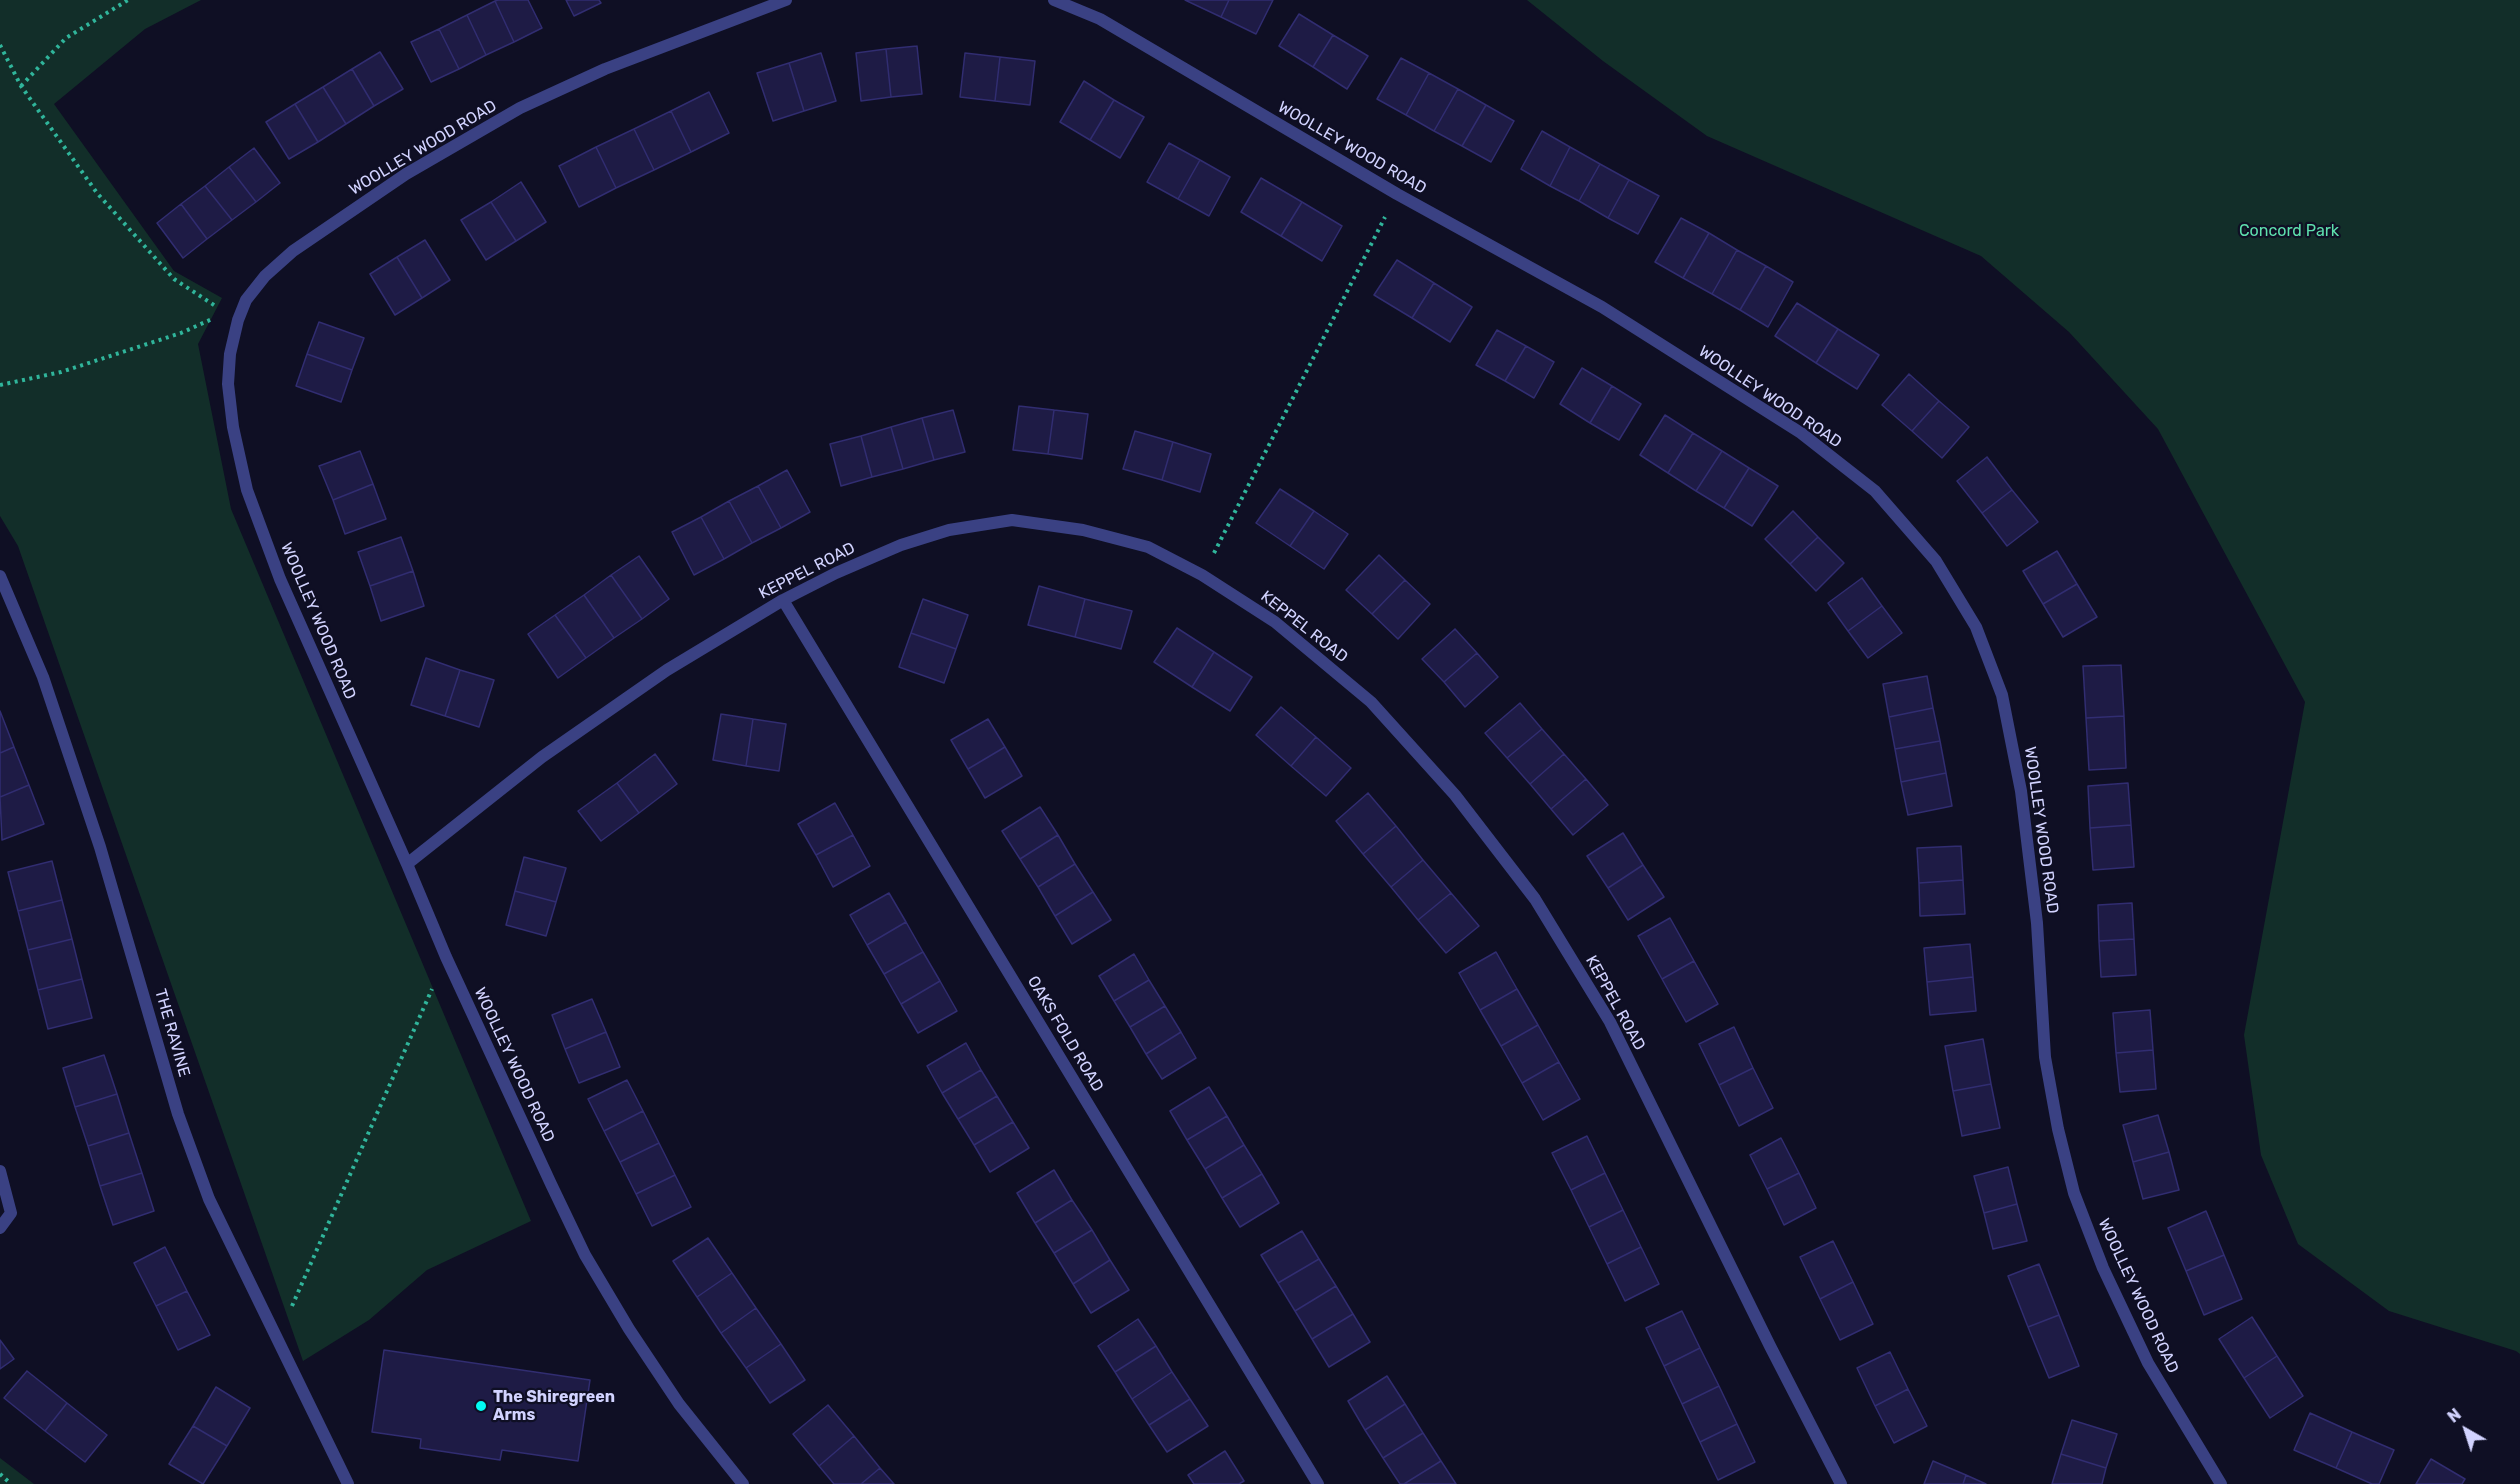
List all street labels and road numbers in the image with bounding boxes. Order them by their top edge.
street label: WOOLLEY WOOD ROAD [346,96,500,200]
street label: WOOLLEY WOOD ROAD [1274,98,1430,198]
street label: WOOLLEY WOOD ROAD [1695,342,1845,452]
street label: KEPPEL ROAD [756,539,858,603]
street label: WOOLLEY WOOD ROAD [276,540,360,702]
street label: KEPPEL ROAD [1257,587,1351,667]
street label: WOOLLEY WOOD ROAD [2020,745,2062,915]
street label: KEPPEL ROAD [1581,952,1649,1054]
street label: OAKS FOLD ROAD [1023,973,1107,1095]
street label: WOOLLEY WOOD ROAD [470,985,558,1145]
street label: THE RAVINE [150,987,194,1079]
street label: WOOLLEY WOOD ROAD [2094,1216,2182,1376]

